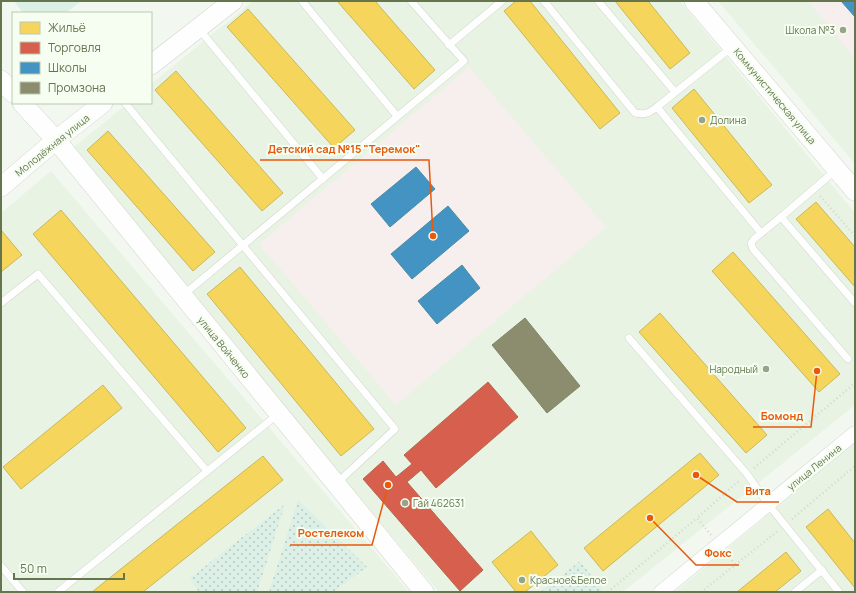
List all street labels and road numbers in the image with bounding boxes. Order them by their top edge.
street label: Коммунистическая улица [731,45,819,147]
street label: Молодёжная улица [12,111,92,179]
street label: улица Войченко [195,313,253,381]
street label: улица Ленина [784,441,844,493]

